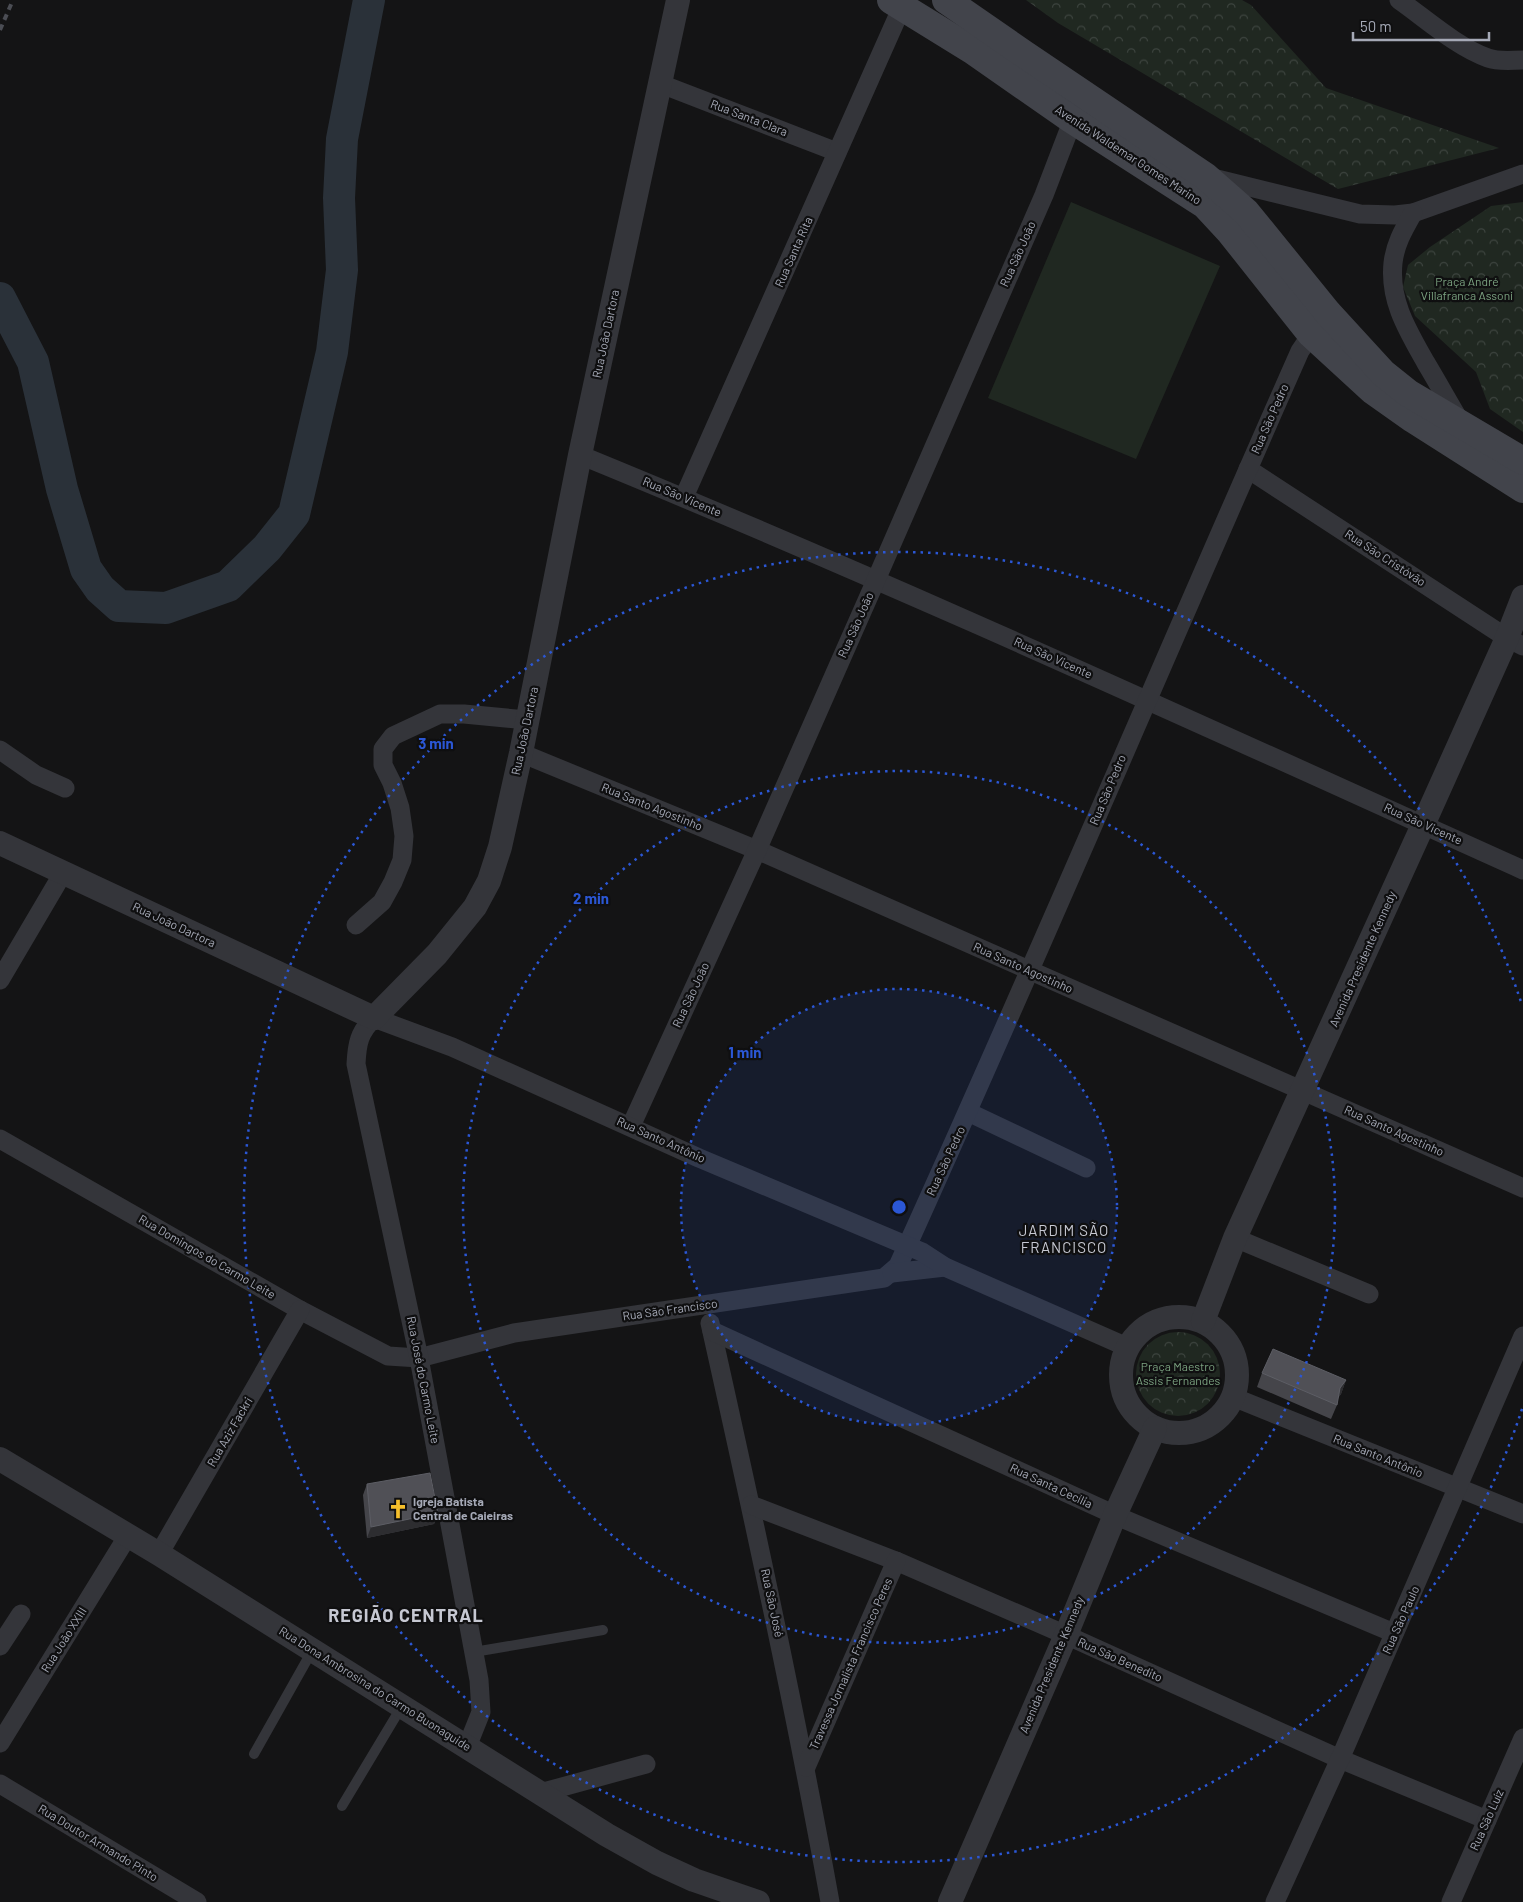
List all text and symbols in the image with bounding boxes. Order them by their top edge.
scale bar [1353,10,1489,42]
text: 50 m [1360,17,1392,35]
street label: Rua Santa Clara [709,96,790,138]
street label: Avenida Waldemar Gomes Marino [1053,102,1204,207]
street label: Rua Santa Rita [771,214,815,289]
street label: Rua São João [996,219,1038,289]
park label: Praça André Villafranca Assoni [1421,274,1513,302]
street label: Rua João Dartora [589,288,621,379]
street label: Rua São Pedro [1247,382,1291,456]
street label: Rua São Vicente [641,473,724,519]
street label: Rua São Cristóvão [1343,526,1428,588]
street label: Rua São João [834,590,876,660]
street label: Rua São Vicente [1012,634,1095,681]
street label: Rua João Dartora [508,685,540,776]
text: 3 min [418,734,454,752]
street label: Rua São Pedro [1086,752,1128,827]
street label: Rua Santo Agostinho [600,779,705,833]
street label: Rua São Vicente [1382,800,1465,847]
street label: Avenida Presidente Kennedy [1326,888,1399,1029]
text: 2 min [573,889,609,907]
street label: Rua João Dartora [131,899,218,949]
street label: Rua Santo Agostinho [971,939,1075,995]
street label: Rua São João [669,960,711,1029]
text: 1 min [729,1043,761,1061]
street label: Rua Santo Agostinho [1342,1102,1446,1158]
street label: Rua Santo Antônio [615,1113,708,1165]
street label: Rua São Pedro [923,1124,967,1198]
centre of rings [890,1198,908,1216]
street label: Rua Domingos do Carmo Leite [137,1211,278,1301]
district label: JARDIM SÃO FRANCISCO [1019,1221,1109,1256]
street label: Rua São Francisco [622,1295,718,1323]
street label: Rua José do Carmo Leite [405,1315,443,1445]
park label: Praça Maestro Assis Fernandes [1136,1359,1221,1387]
street label: Rua Aziz Fackri [204,1394,255,1469]
street label: Rua Santo Antônio [1331,1431,1425,1479]
street label: Rua Santa Cecília [1008,1460,1095,1510]
place label: Igreja Batista Central de Caieiras [413,1494,513,1522]
church icon: Igreja Batista Central de Caieiras [387,1498,409,1520]
street label: Rua São José [759,1567,787,1638]
street label: Travessa Jornalista Francisco Peres [806,1575,895,1752]
street label: Rua São Paulo [1379,1583,1421,1656]
street label: Avenida Presidente Kennedy [1016,1594,1086,1735]
street label: Rua João XXIII [38,1604,89,1675]
district label: REGIÃO CENTRAL [328,1604,484,1626]
street label: Rua Dona Ambrosina do Carmo Buonaguide [277,1623,474,1753]
street label: Rua São Benedito [1076,1634,1165,1684]
street label: Rua São Luíz [1466,1787,1506,1852]
street label: Rua Doutor Armando Pinto [36,1801,161,1883]

